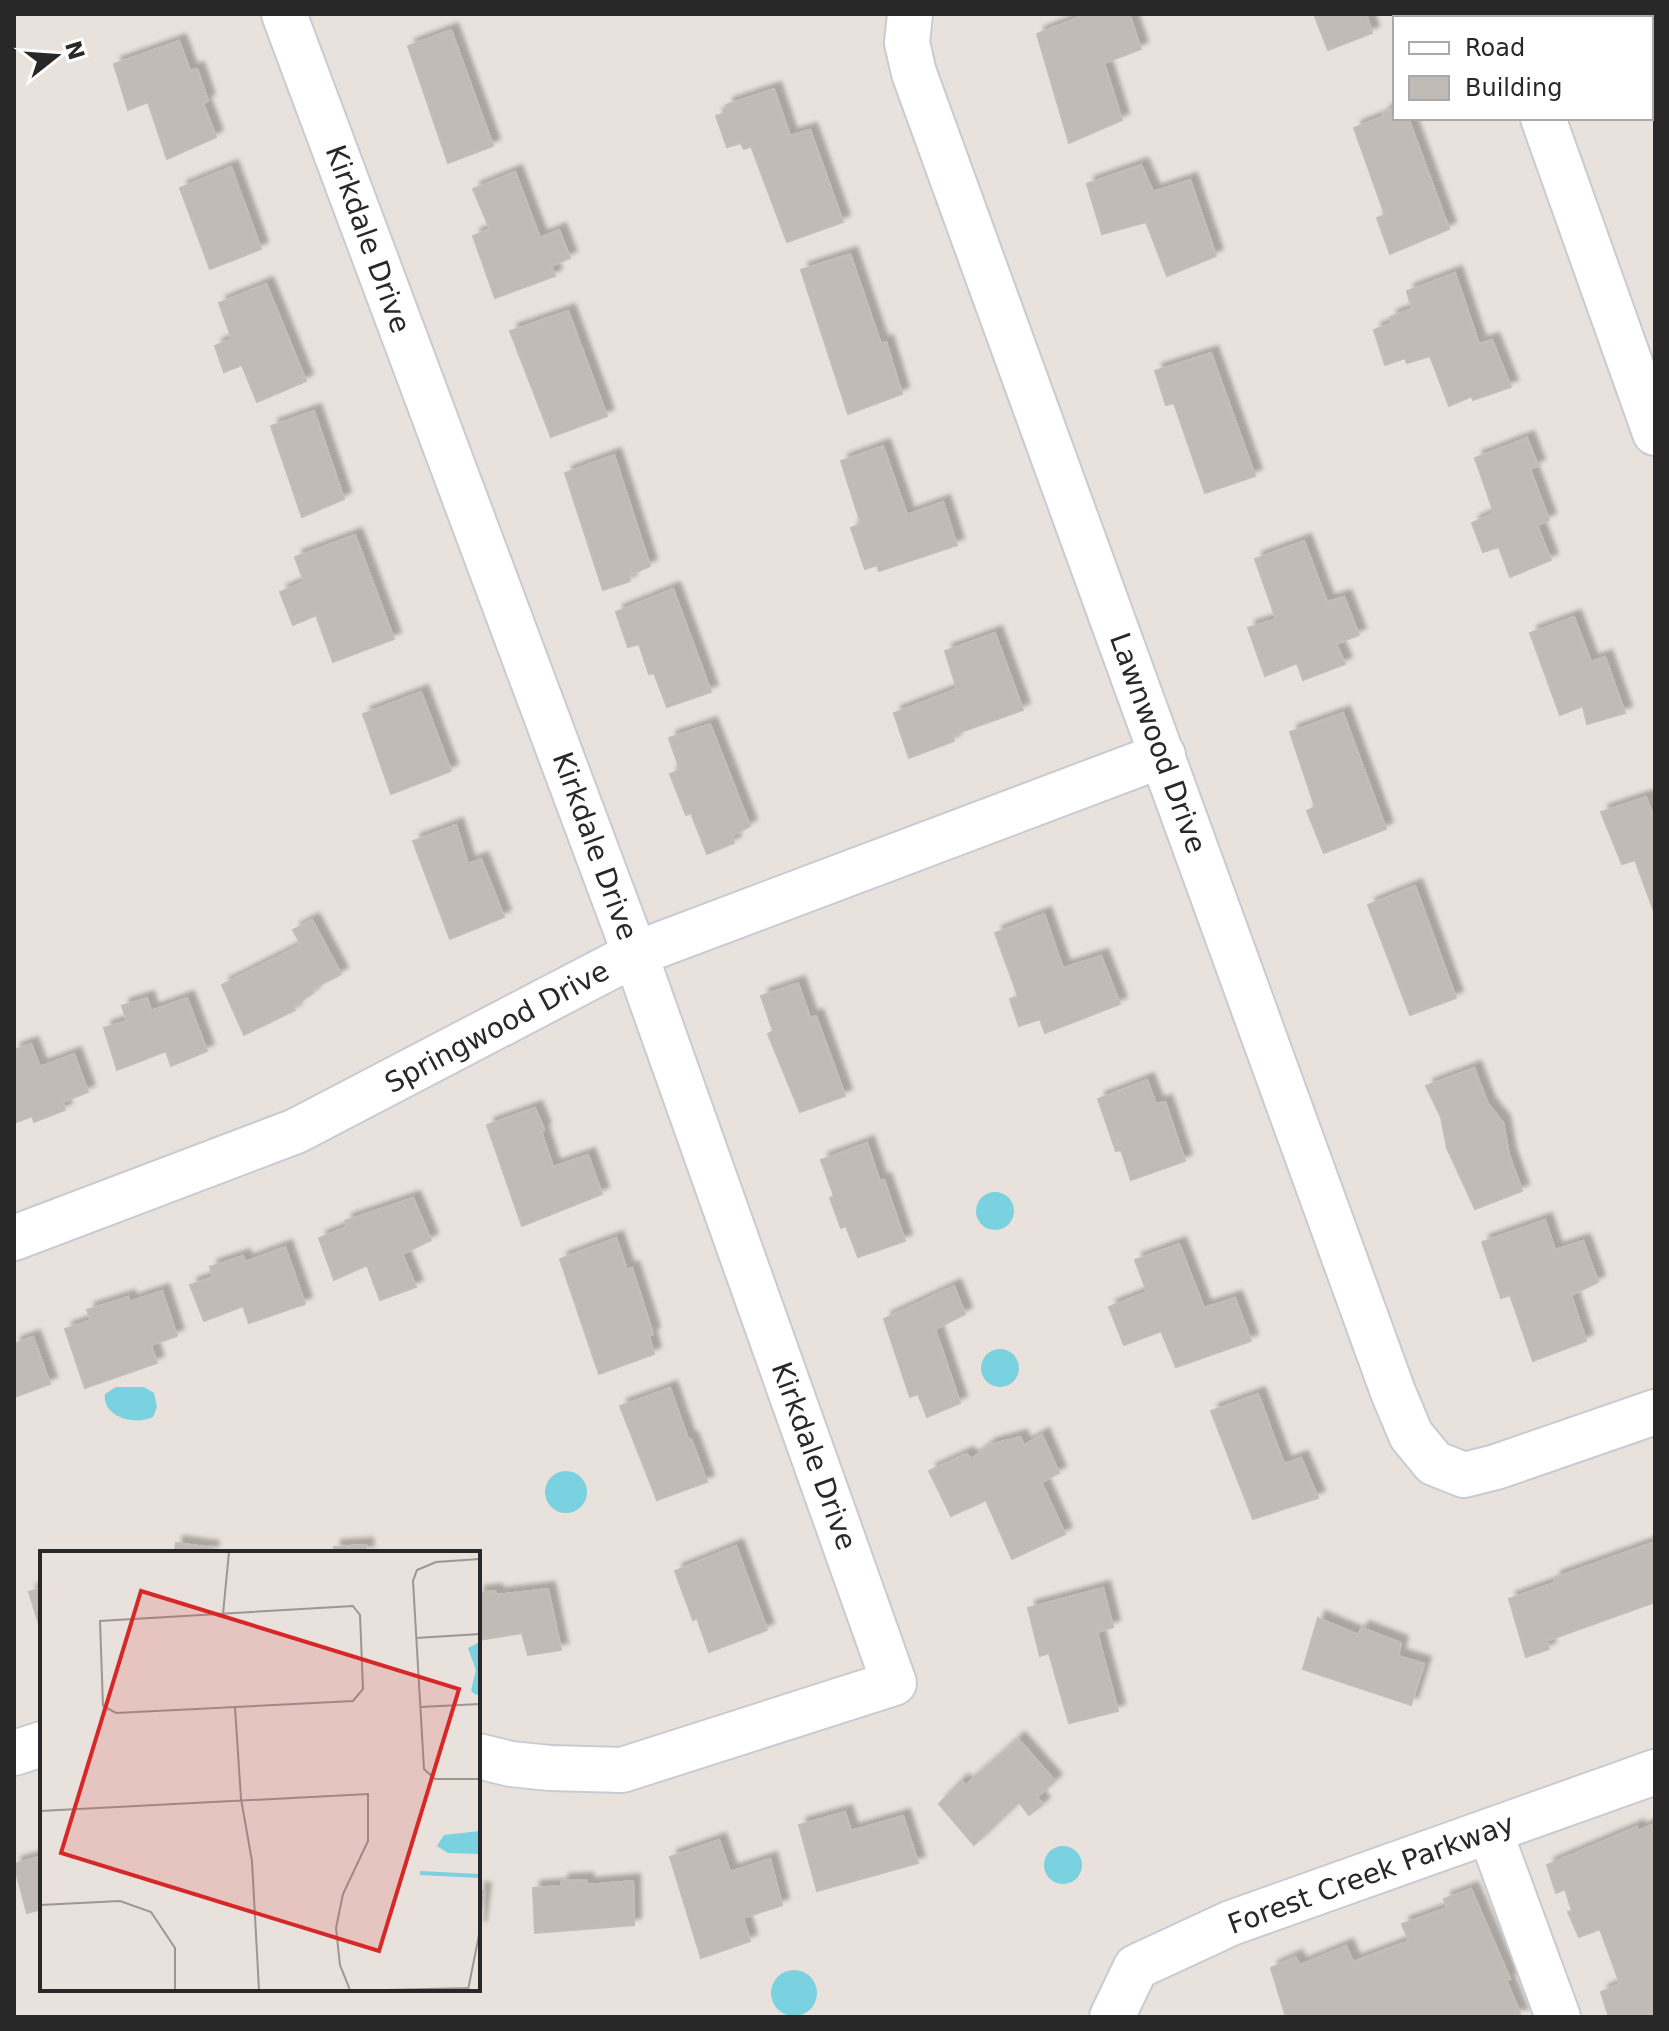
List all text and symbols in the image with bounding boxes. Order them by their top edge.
north arrow [16,16,96,96]
legend [1393,16,1653,120]
text: Road [1465,34,1525,62]
text: N [60,38,89,63]
text: Building [1465,74,1562,102]
street label: Kirkdale Drive [319,141,417,337]
street label: Lawnwood Drive [1103,628,1213,858]
street label: Kirkdale Drive [546,748,644,944]
street label: Springwood Drive [379,954,615,1100]
street label: Kirkdale Drive [765,1358,863,1554]
inset map [40,1551,480,1991]
street label: Forest Creek Parkway [1223,1807,1519,1941]

